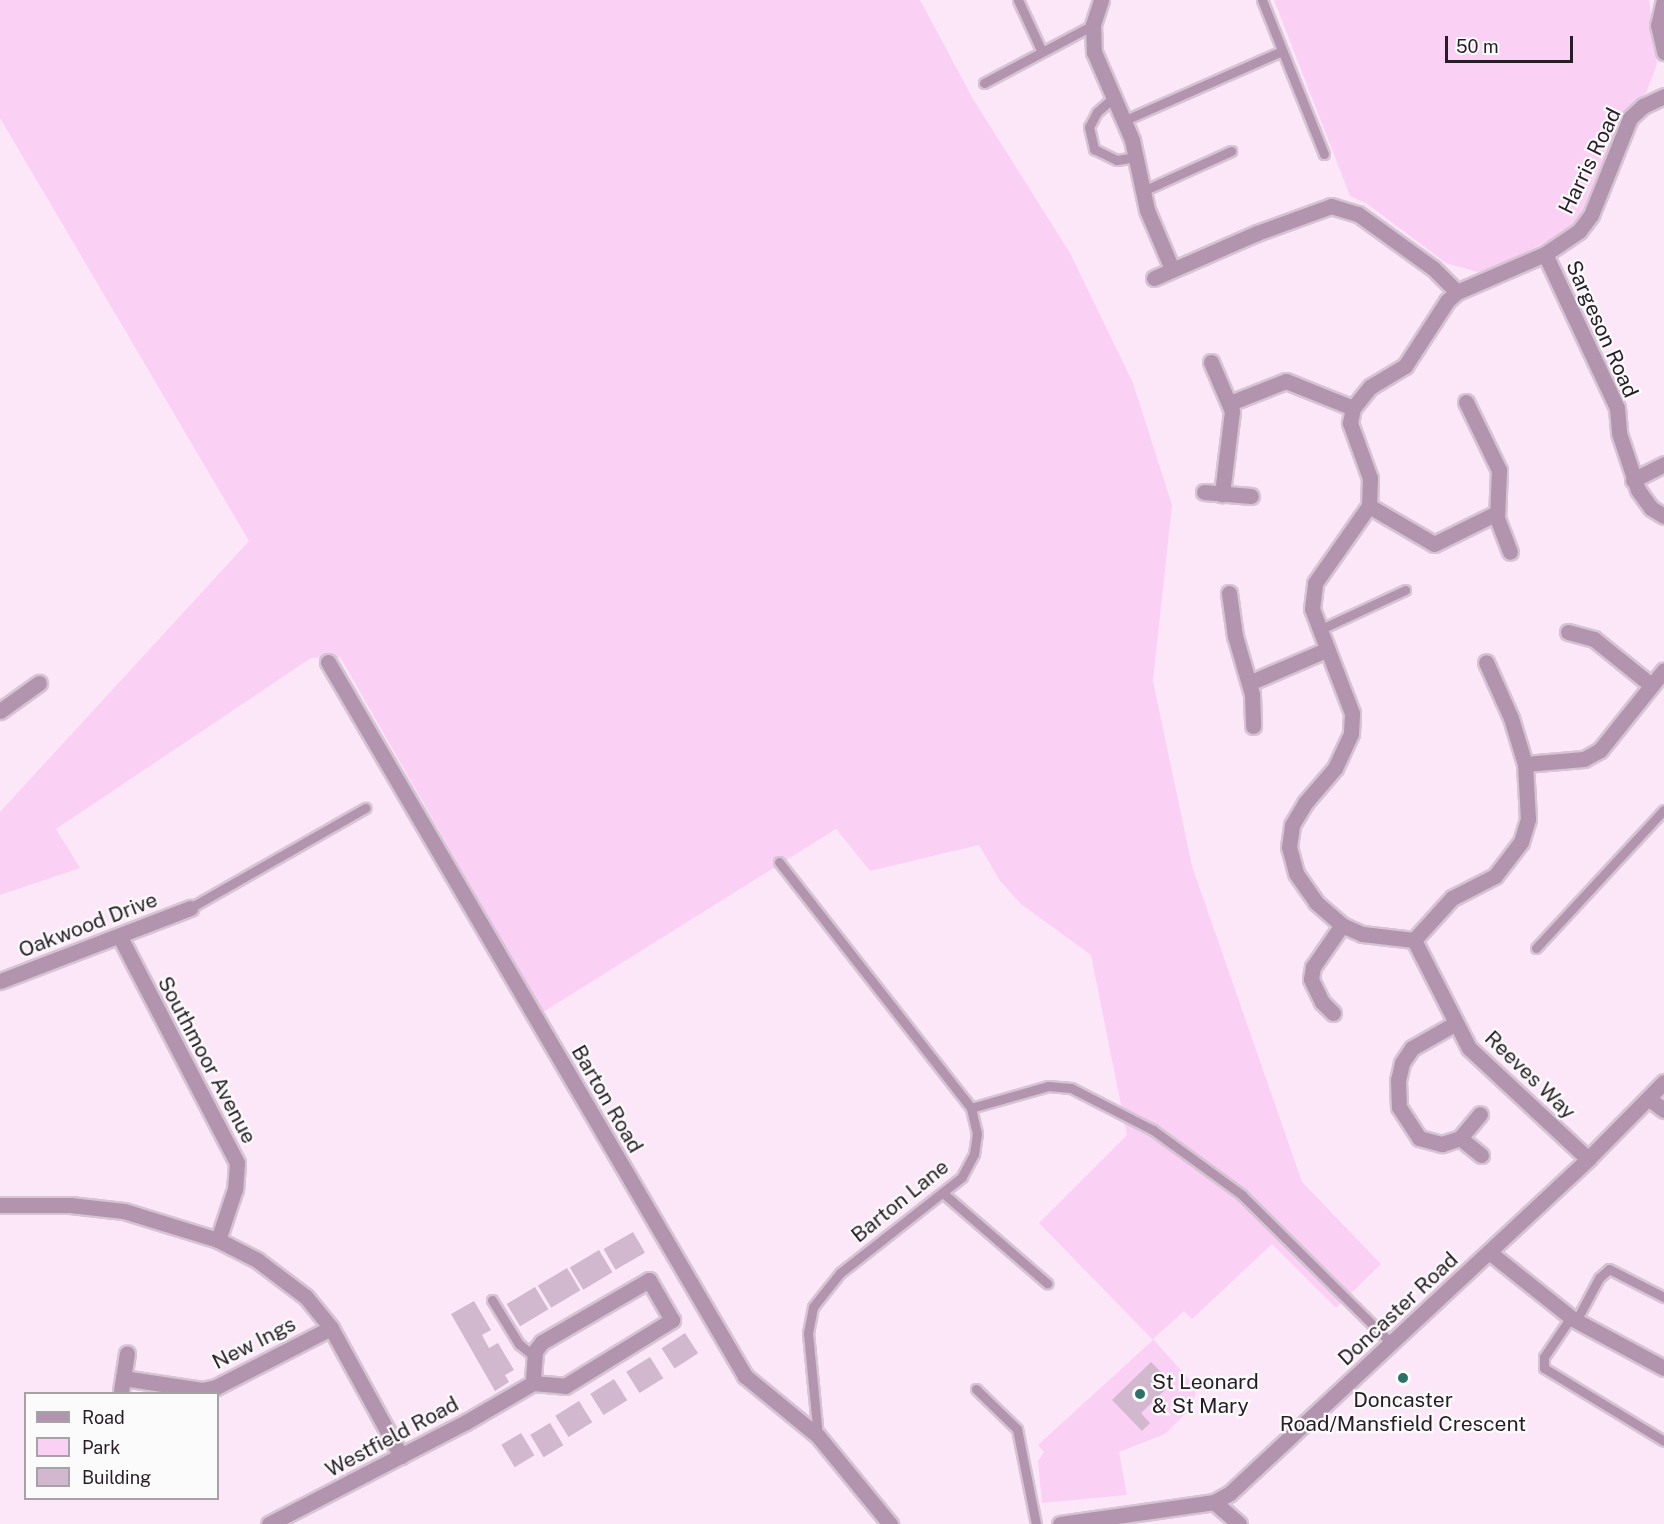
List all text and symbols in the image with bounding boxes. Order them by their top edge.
scale bar [1448,24,1576,62]
text: 50 m [1456,36,1499,57]
street label: Harris Road [1554,104,1626,218]
street label: Sargeson Road [1560,257,1644,401]
street label: Oakwood Drive [15,887,161,963]
street label: Southmoor Avenue [152,972,262,1148]
street label: Reeves Way [1479,1025,1581,1125]
street label: Barton Road [566,1041,648,1157]
street label: Barton Lane [846,1154,954,1248]
street label: Doncaster Road [1333,1247,1463,1371]
street label: New Ings [208,1311,300,1375]
place label: St Leonard & St Mary [1152,1369,1259,1419]
marker: Doncaster Road/Mansfield Crescent [1396,1371,1410,1385]
marker: St Leonard & St Mary [1133,1387,1147,1401]
place label: Doncaster Road/Mansfield Crescent [1280,1387,1526,1437]
street label: Westfield Road [321,1391,463,1483]
legend [24,1392,219,1500]
text: Road [82,1407,125,1428]
text: Park [82,1437,120,1458]
text: Building [82,1467,151,1488]

